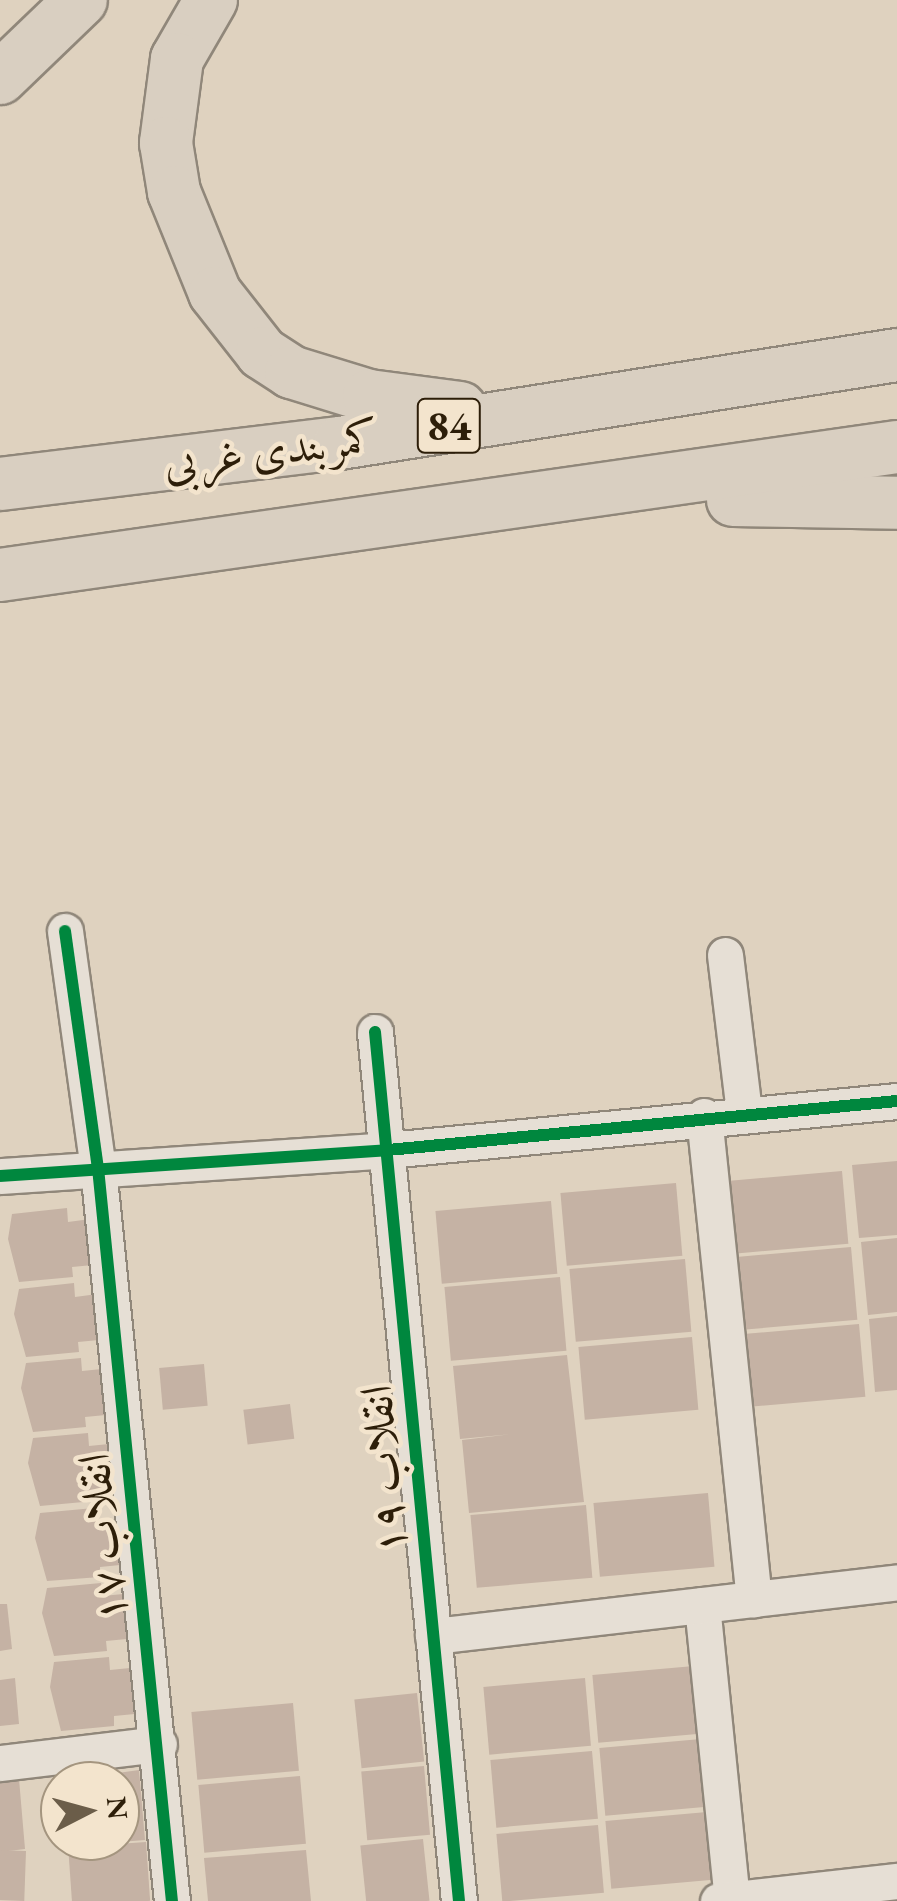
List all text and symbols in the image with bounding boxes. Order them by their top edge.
road number: 84 [416,389,482,463]
street label: کمربندی غربی [160,410,382,490]
street label: انقلاب ۱۹ [349,1383,417,1557]
street label: انقلاب ۱۷ [66,1451,138,1625]
north arrow [40,1761,140,1861]
text: N [99,1795,137,1821]

